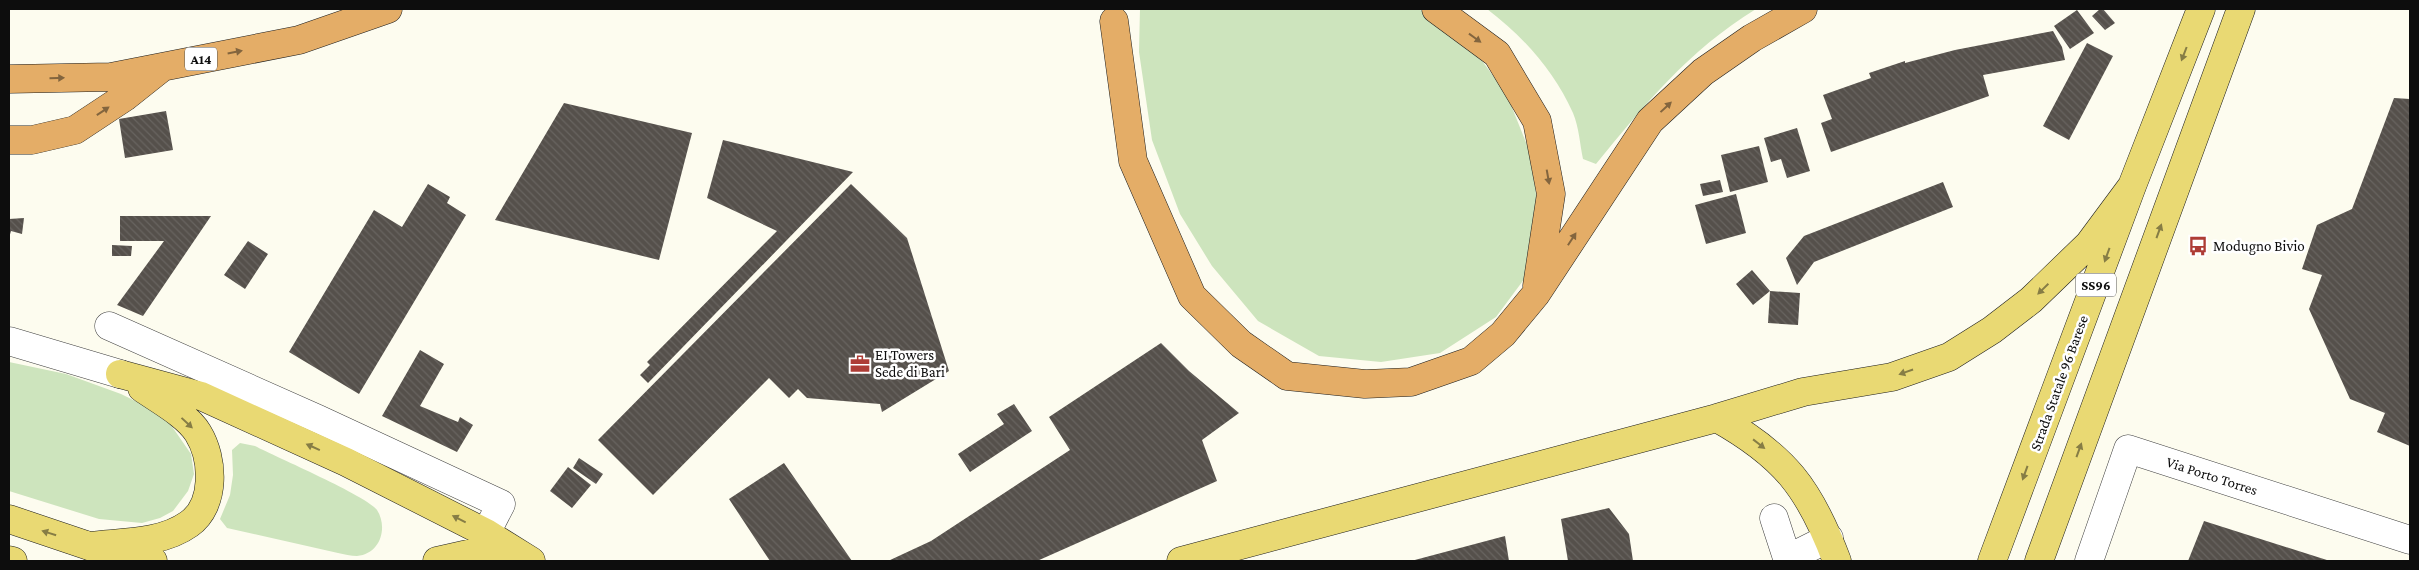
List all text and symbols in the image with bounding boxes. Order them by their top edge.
one-way arrow [1468,32,1481,43]
one-way arrow [2179,47,2187,61]
road number: A14 [185,48,217,70]
one-way arrow [227,48,243,56]
one-way arrow [50,74,66,82]
one-way arrow [1659,101,1671,113]
one-way arrow [97,106,110,116]
one-way arrow [1544,170,1552,186]
one-way arrow [2156,224,2163,239]
one-way arrow [1568,232,1577,246]
bus stop icon: Modugno Bivio [2187,235,2209,257]
place label: Modugno Bivio [2213,238,2305,255]
one-way arrow [2103,248,2111,263]
road number: SS96 [2076,274,2116,296]
one-way arrow [2037,282,2049,294]
street label: Strada Statale 96 Barese [2027,313,2091,453]
place label: EI Towers Sede di Bari [875,347,945,380]
office icon: EI Towers Sede di Bari [849,353,871,375]
one-way arrow [1898,369,1913,376]
one-way arrow [181,417,193,429]
one-way arrow [1752,438,1765,449]
one-way arrow [2075,442,2083,457]
one-way arrow [306,443,320,451]
street label: Via Porto Torres [2164,454,2260,498]
one-way arrow [2021,466,2029,481]
one-way arrow [452,515,466,523]
one-way arrow [41,528,56,536]

